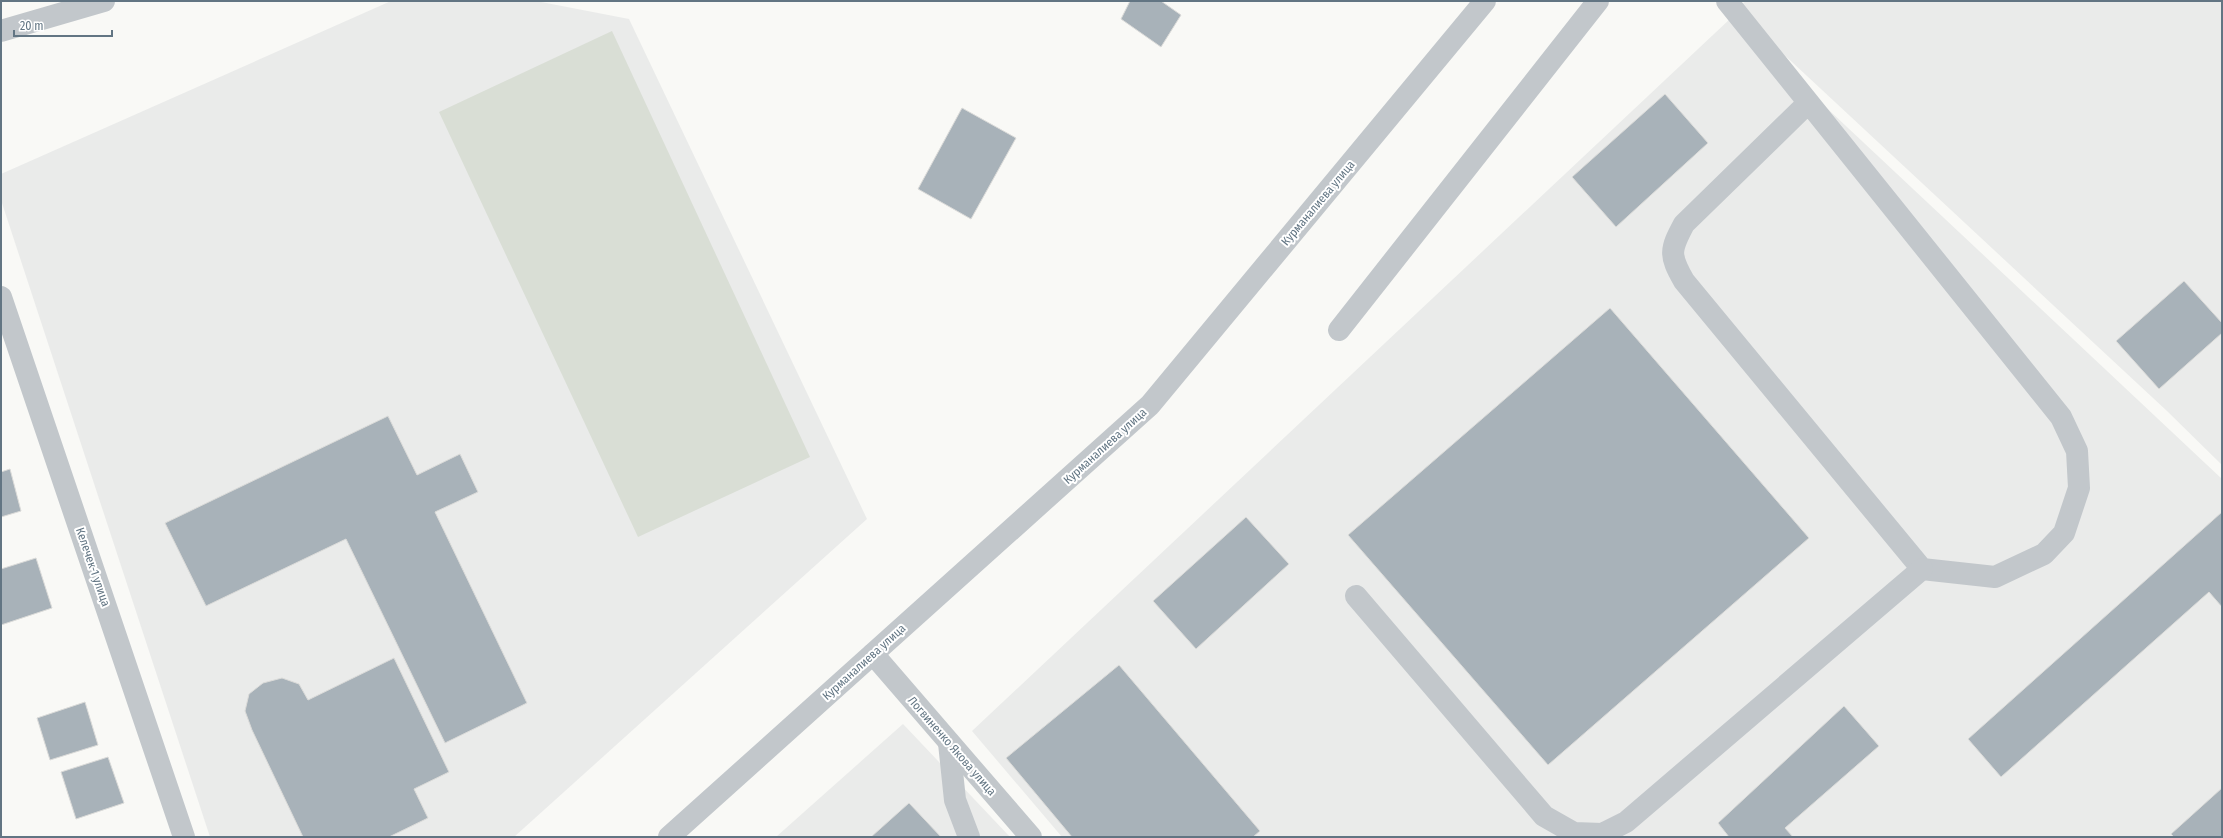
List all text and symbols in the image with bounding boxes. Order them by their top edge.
scale bar [14,12,112,38]
text: 20 m [20,19,44,33]
street label: Курманалиева улица [1278,158,1358,248]
street label: Курманалиева улица [1061,405,1149,487]
street label: Келечек-1 улица [73,526,113,608]
street label: Курманалиева улица [820,621,908,703]
street label: Логвиненко Якова улица [905,694,999,799]

